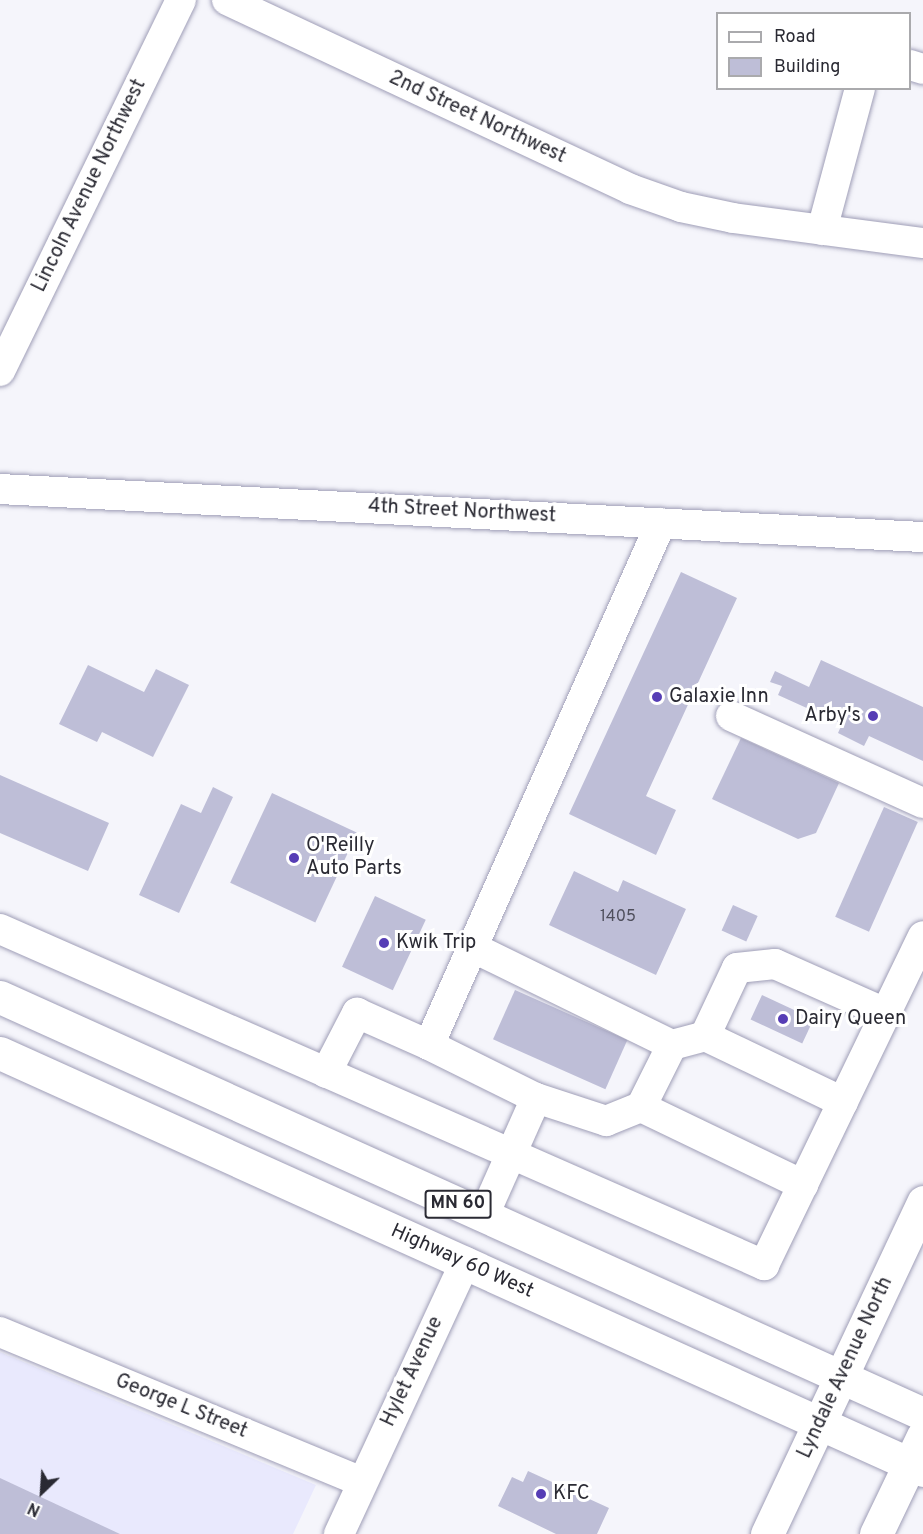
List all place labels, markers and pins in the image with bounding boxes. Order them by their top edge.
place label: Galaxie Inn [669,685,769,709]
marker: Galaxie Inn [650,690,664,704]
place label: Arby's [804,704,861,728]
marker: Arby's [866,709,880,723]
place label: O'Reilly Auto Parts [306,834,402,881]
marker: O'Reilly Auto Parts [287,851,301,865]
place label: Kwik Trip [396,931,477,955]
marker: Kwik Trip [377,936,391,950]
place label: Dairy Queen [795,1007,906,1031]
marker: Dairy Queen [776,1012,790,1026]
place label: KFC [553,1482,590,1506]
marker: KFC [534,1487,548,1501]

